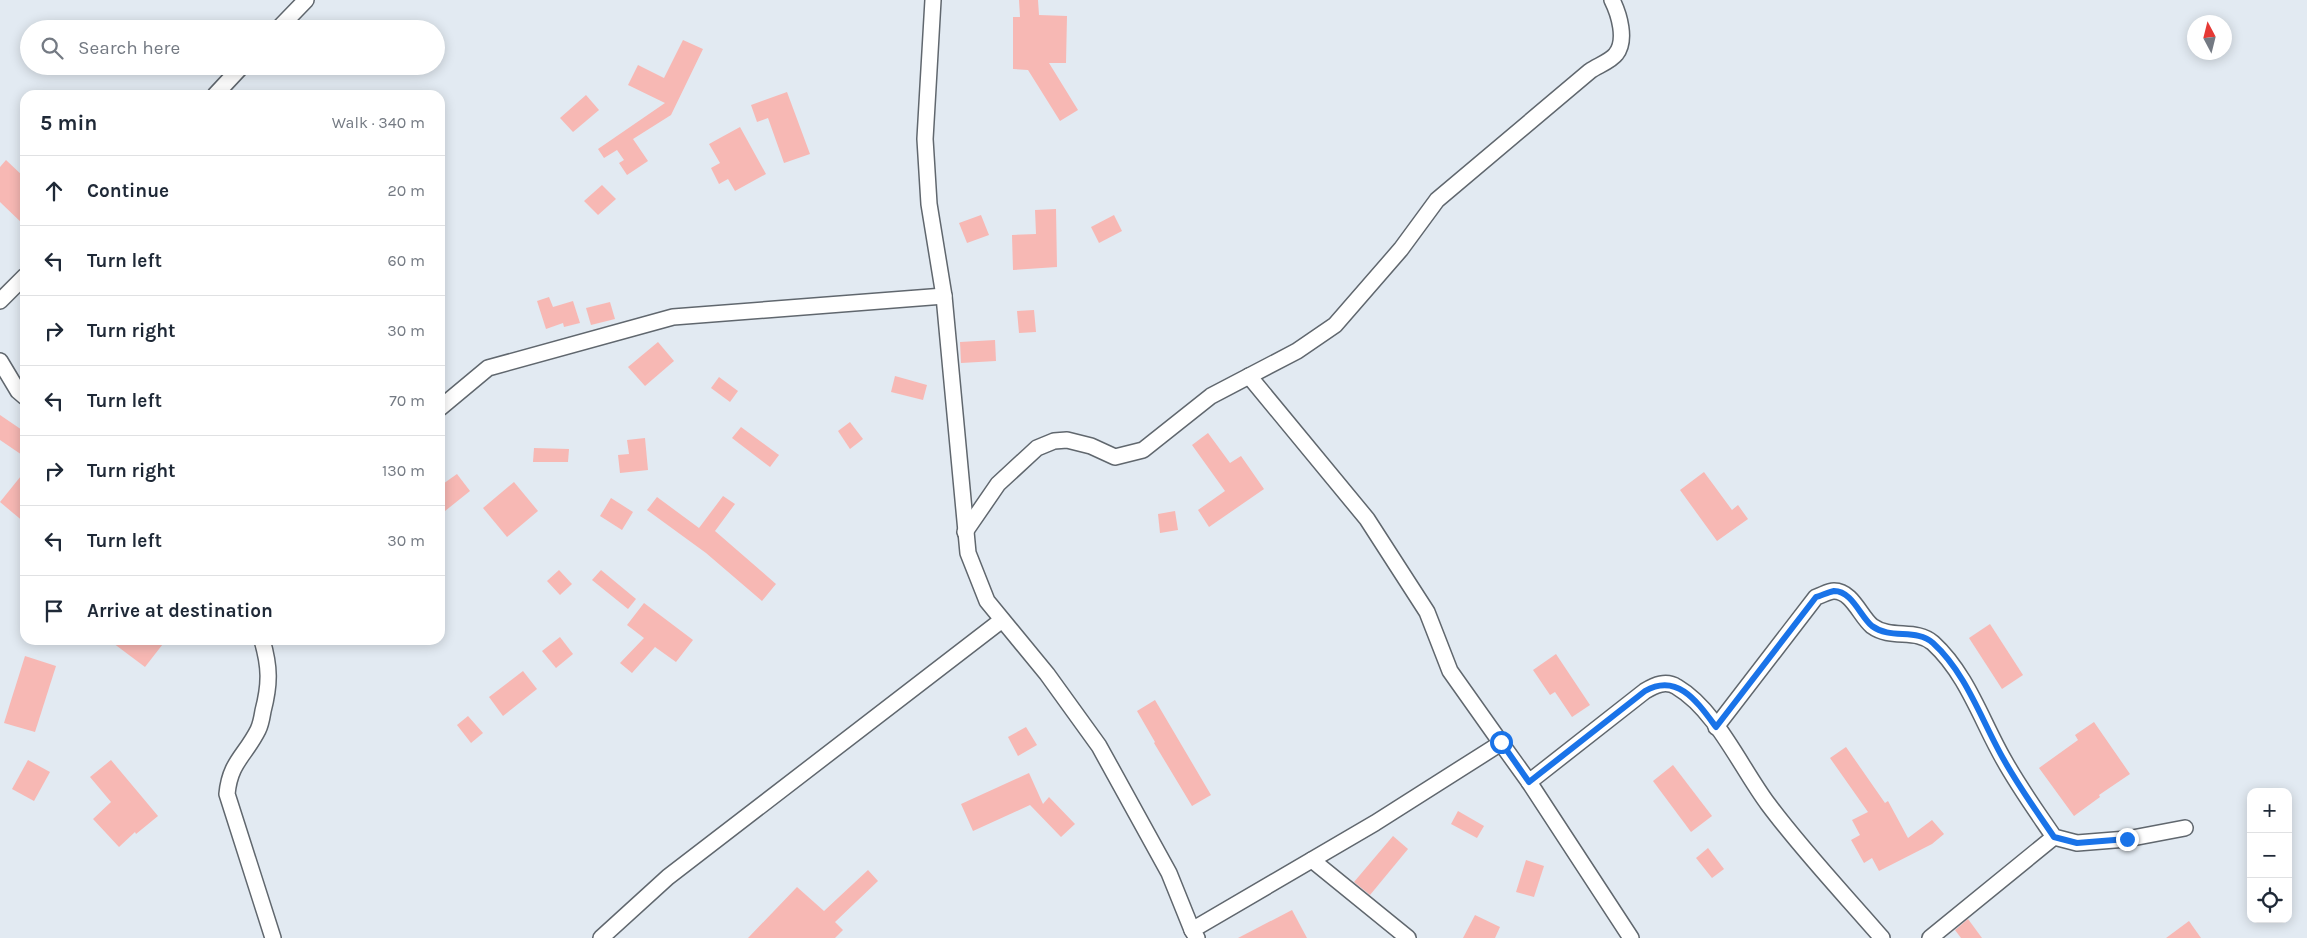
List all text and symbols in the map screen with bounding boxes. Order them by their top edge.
north arrow [2187,15,2232,60]
search box [20,20,445,75]
icon: search [38,34,66,62]
text: Search here [78,37,180,59]
text: 5 min [40,111,97,135]
text: Walk · 340 m [332,113,425,132]
icon: ahead [40,177,68,205]
text: Continue [87,180,169,202]
text: 20 m [387,181,425,200]
icon: left [40,247,68,275]
text: Turn left [87,250,162,272]
text: 60 m [388,251,425,270]
icon: right [40,317,68,345]
text: Turn right [87,320,176,342]
text: 30 m [387,321,425,340]
icon: left [40,387,68,415]
text: Turn left [87,390,162,412]
text: 70 m [389,391,425,410]
icon: right [40,457,68,485]
text: Turn right [87,460,176,482]
text: 130 m [382,461,425,480]
icon: left [40,527,68,555]
text: Turn left [87,530,162,552]
text: 30 m [387,531,425,550]
icon: arrive [40,597,68,625]
text: Arrive at destination [87,600,273,622]
route start [1490,731,1513,754]
map controls [2247,788,2292,923]
button: + [2247,788,2292,833]
route end [2116,828,2139,851]
button: − [2247,833,2292,878]
button: locate [2247,878,2292,923]

